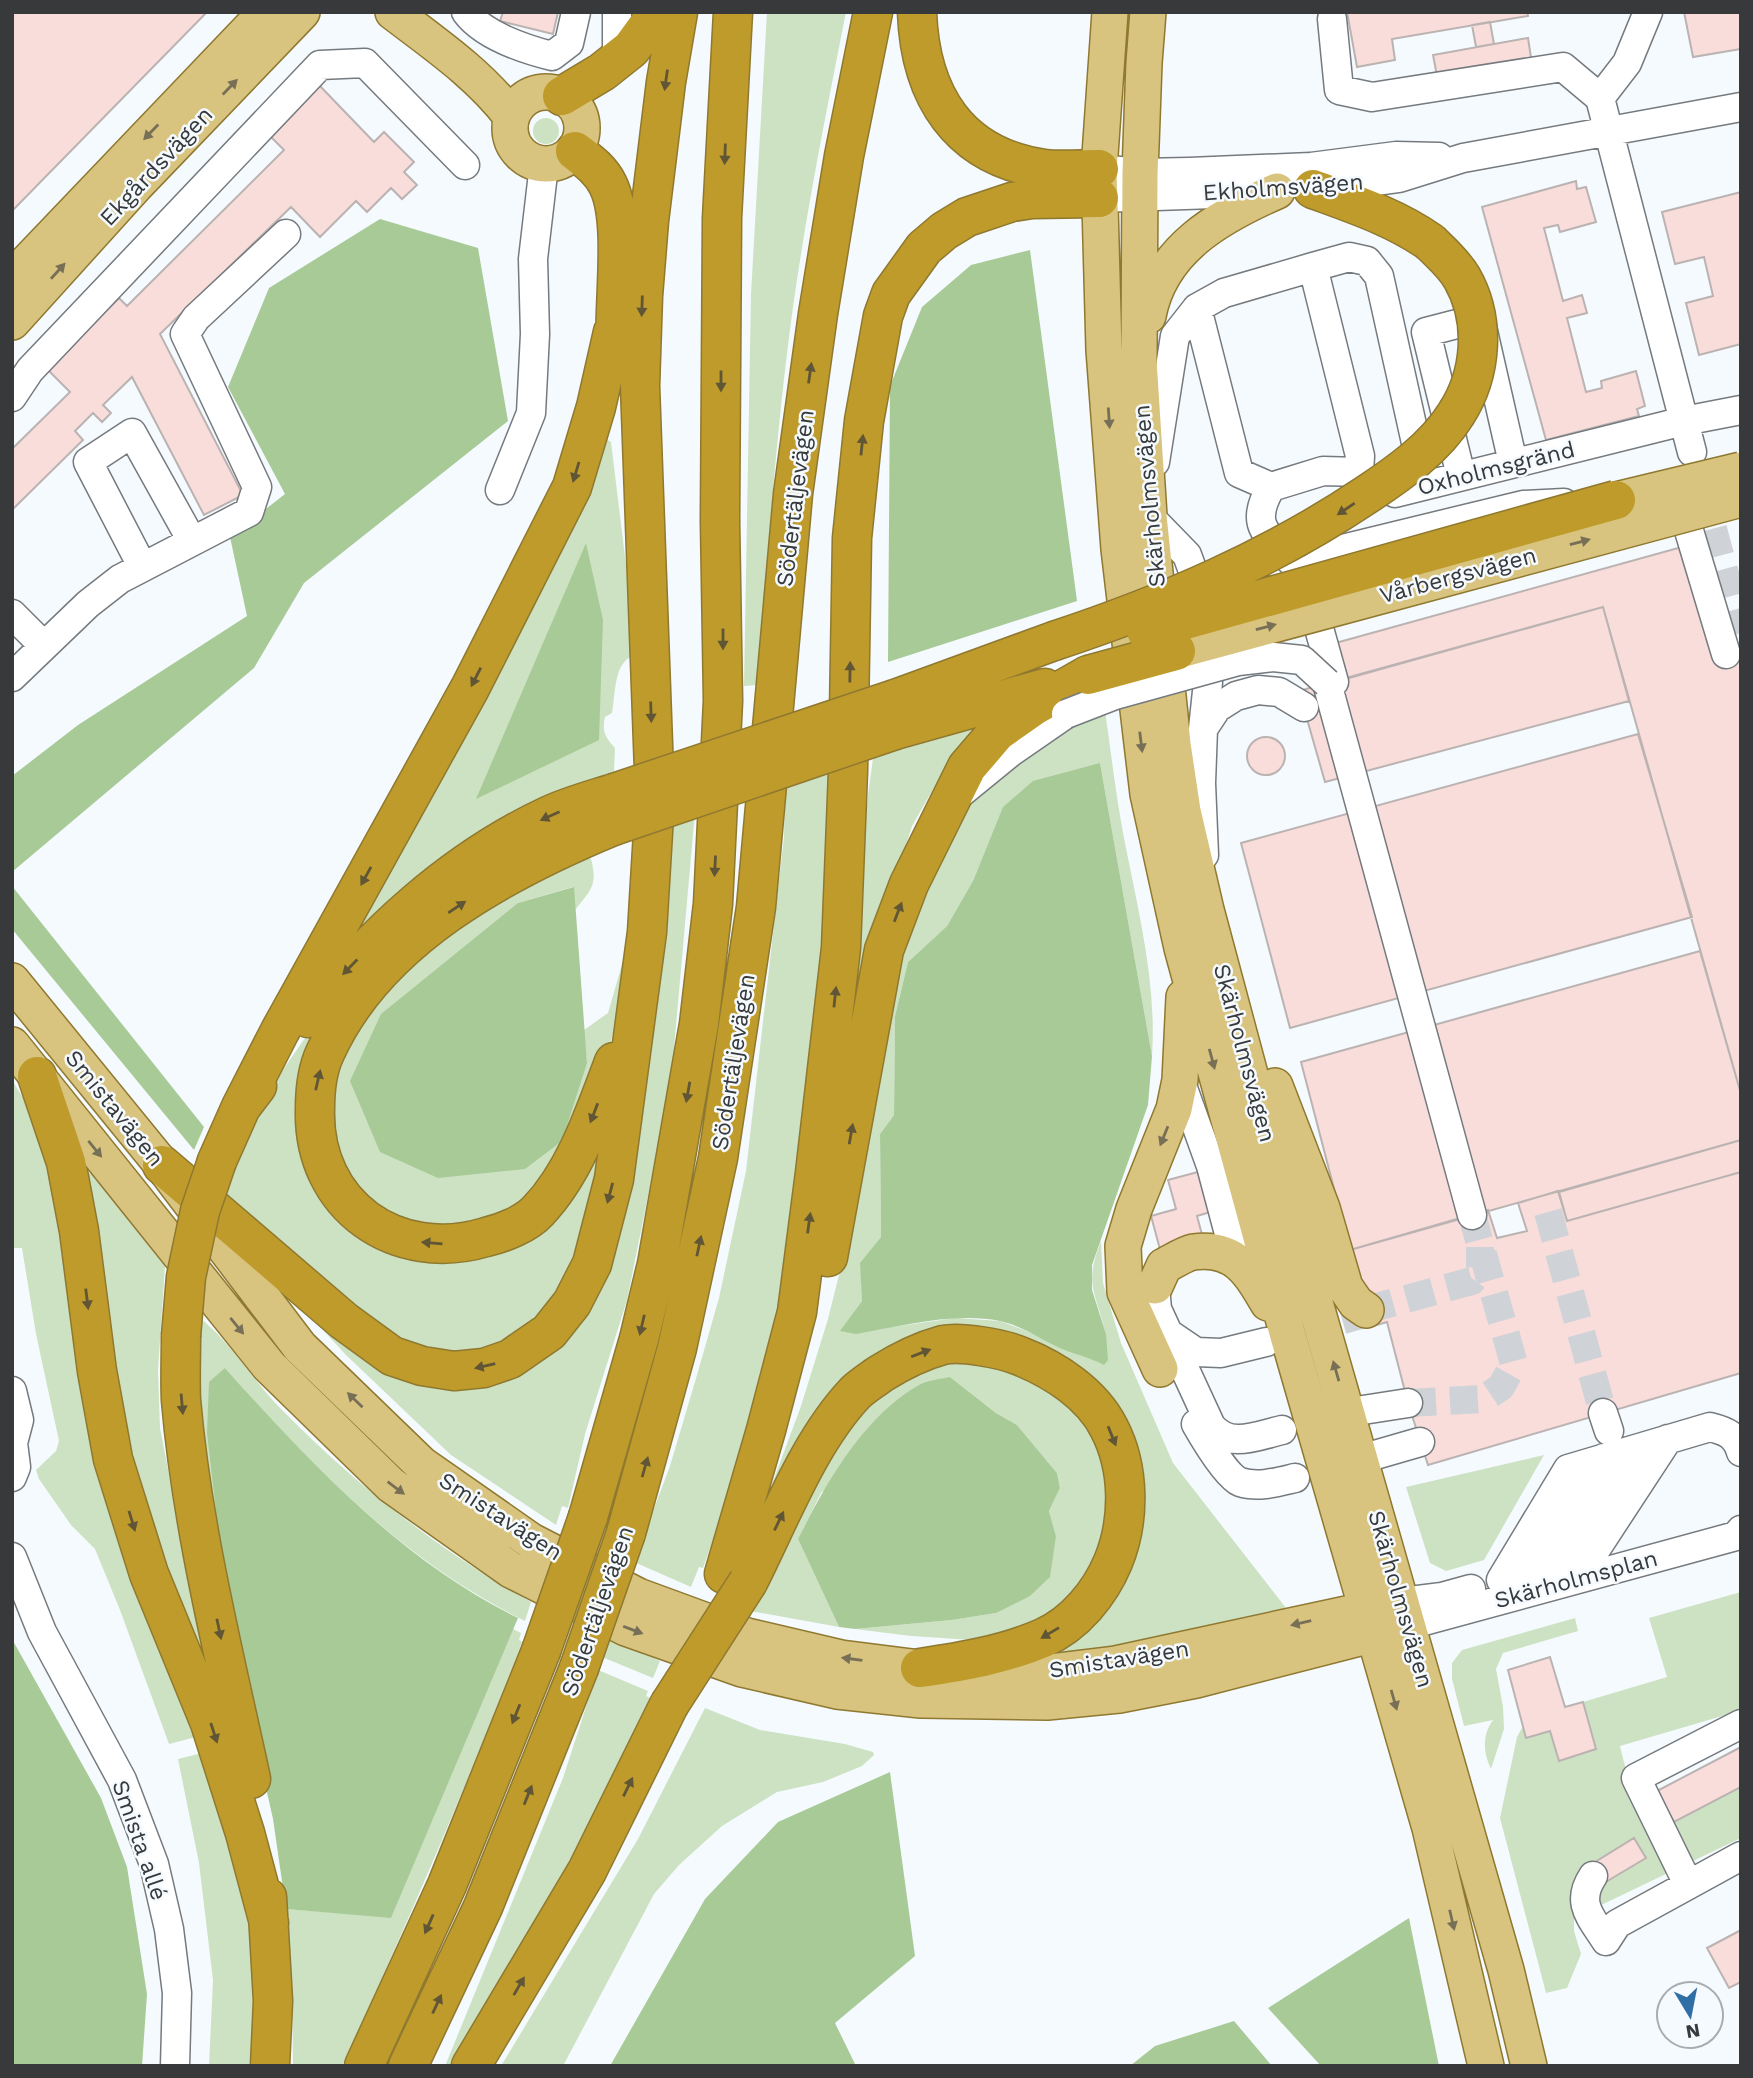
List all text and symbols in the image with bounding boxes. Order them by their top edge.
one-way arrow [661,69,672,91]
one-way arrow [222,78,238,96]
street label: Ekgårdsvägen [94,101,218,231]
one-way arrow [143,124,160,141]
one-way arrow [719,143,730,165]
street label: Ekholmsvägen [1202,168,1364,207]
one-way arrow [50,262,66,280]
one-way arrow [637,295,648,317]
one-way arrow [804,362,815,384]
one-way arrow [715,370,727,392]
street label: Skärholmsvägen [1128,404,1171,588]
one-way arrow [1104,407,1115,429]
street label: Södertäljevägen [771,408,820,588]
one-way arrow [857,434,868,456]
street label: Oxholmsgränd [1415,436,1578,501]
one-way arrow [571,462,581,483]
one-way arrow [1336,502,1356,515]
one-way arrow [1569,536,1591,547]
street label: Vårbergsvägen [1377,542,1539,609]
one-way arrow [1255,621,1277,632]
one-way arrow [717,628,729,650]
one-way arrow [844,661,855,683]
one-way arrow [471,667,482,687]
one-way arrow [646,701,657,723]
one-way arrow [1136,731,1147,753]
one-way arrow [539,811,560,822]
one-way arrow [709,855,720,877]
one-way arrow [360,866,372,885]
one-way arrow [447,900,467,913]
one-way arrow [893,901,904,922]
one-way arrow [342,958,358,975]
street label: Skärholmsvägen [1208,961,1281,1145]
street label: Södertäljevägen [706,972,761,1152]
one-way arrow [830,986,841,1008]
street label: Smistavägen [60,1045,170,1172]
one-way arrow [1207,1048,1218,1070]
one-way arrow [313,1069,324,1091]
one-way arrow [682,1081,693,1103]
one-way arrow [589,1103,600,1124]
one-way arrow [846,1123,857,1145]
one-way arrow [1158,1126,1169,1147]
one-way arrow [88,1139,103,1157]
one-way arrow [604,1182,615,1204]
one-way arrow [803,1212,814,1234]
one-way arrow [694,1235,705,1257]
one-way arrow [421,1237,443,1248]
one-way arrow [82,1288,93,1310]
one-way arrow [637,1314,648,1336]
one-way arrow [230,1317,245,1335]
one-way arrow [911,1348,932,1359]
one-way arrow [474,1361,496,1372]
one-way arrow [1330,1361,1340,1382]
one-way arrow [346,1392,363,1409]
one-way arrow [177,1394,188,1416]
one-way arrow [1106,1426,1117,1447]
one-way arrow [640,1456,650,1477]
street label: Smistavägen [434,1467,567,1566]
one-way arrow [387,1481,405,1496]
street label: Skärholmsvägen [1362,1507,1439,1691]
one-way arrow [128,1511,138,1532]
one-way arrow [773,1511,784,1531]
street label: Södertäljevägen [556,1523,639,1700]
street label: Skärholmsplan [1492,1545,1661,1614]
one-way arrow [213,1618,224,1640]
one-way arrow [1290,1618,1312,1629]
one-way arrow [622,1625,643,1636]
one-way arrow [1040,1627,1059,1640]
street label: Smistavägen [1047,1635,1191,1684]
one-way arrow [841,1653,863,1664]
one-way arrow [1389,1689,1400,1711]
one-way arrow [510,1704,521,1725]
one-way arrow [209,1723,219,1744]
street label: Smista allé [106,1777,173,1904]
one-way arrow [623,1777,634,1797]
one-way arrow [522,1785,533,1806]
one-way arrow [1446,1909,1457,1931]
one-way arrow [423,1914,434,1935]
one-way arrow [513,1977,526,1996]
north arrow [1655,1980,1725,2050]
one-way arrow [432,1994,443,2014]
text: N [1684,2019,1702,2044]

